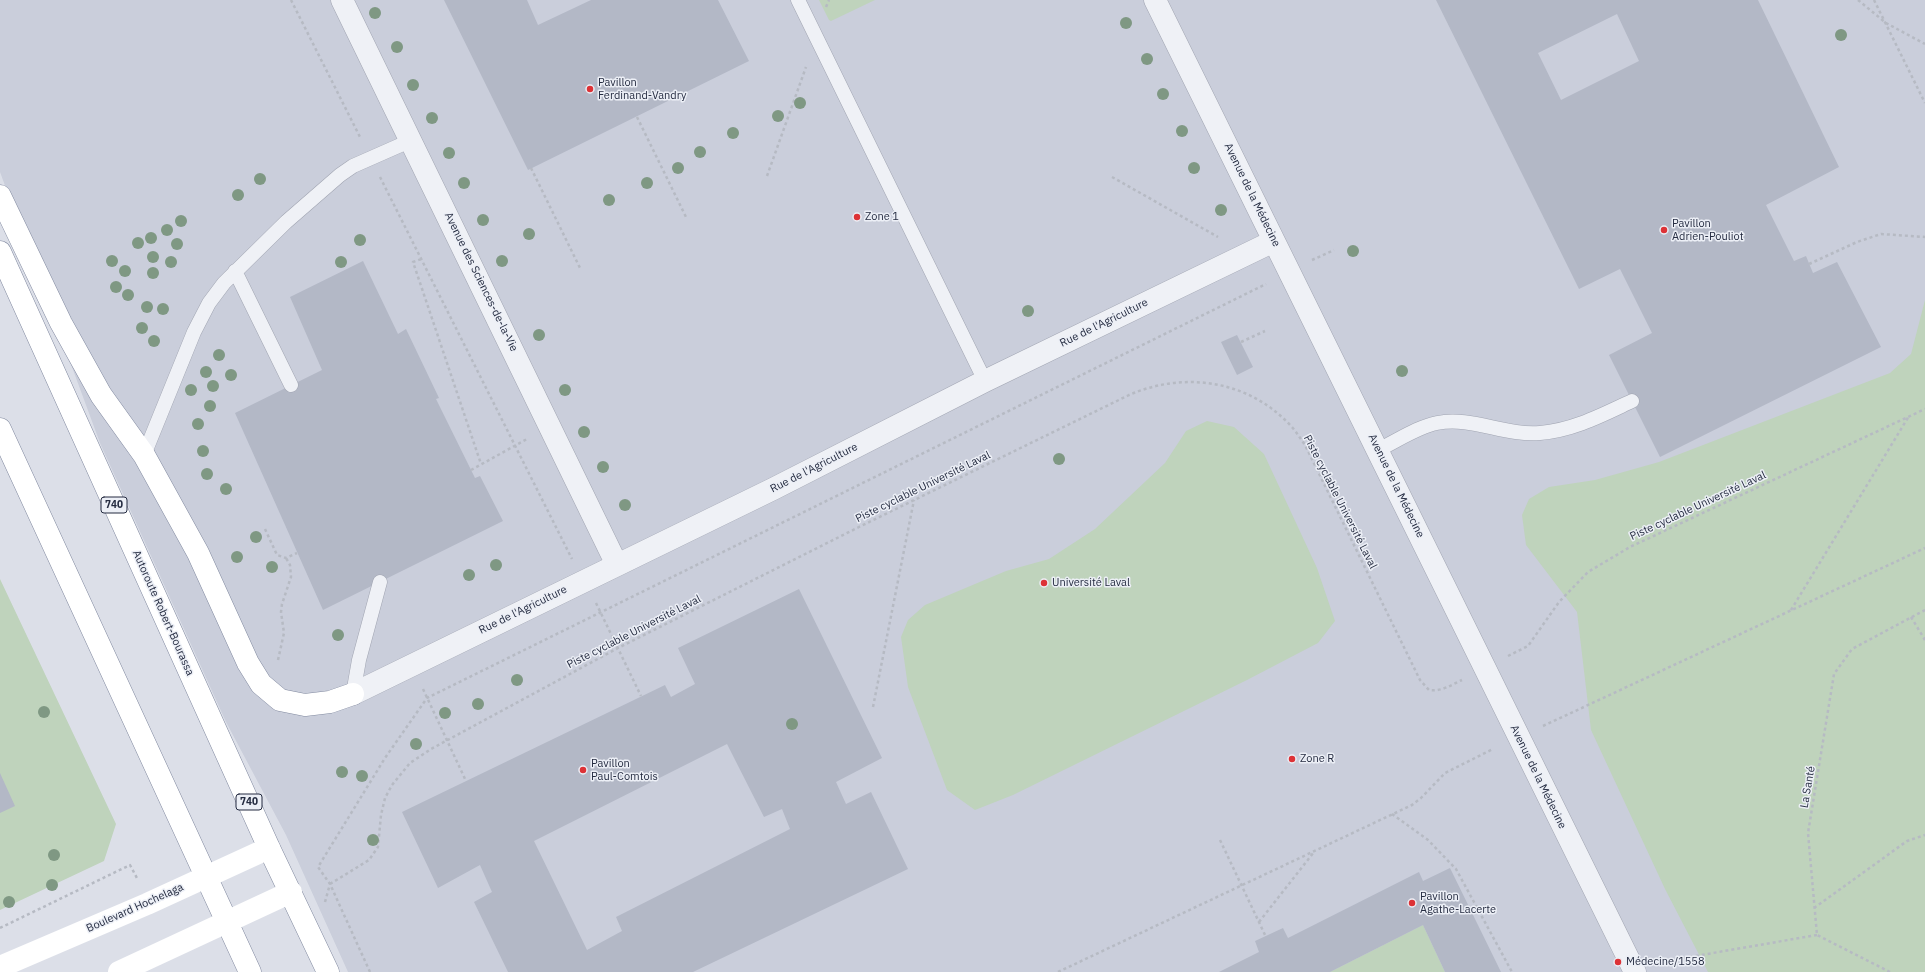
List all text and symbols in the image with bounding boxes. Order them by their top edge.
place label: Pavillon Ferdinand-Vandry [598,76,686,102]
marker: Pavillon Ferdinand-Vandry [585,84,595,94]
street label: Avenue de la Médecine [1221,141,1283,249]
street label: Avenue des Sciences-de-la-Vie [441,210,521,354]
place label: Zone 1 [865,210,899,224]
marker: Zone 1 [852,212,862,222]
place label: Pavillon Adrien-Pouliot [1672,217,1744,243]
marker: Pavillon Adrien-Pouliot [1659,225,1669,235]
street label: Rue de l'Agriculture [1058,296,1150,350]
street label: Avenue de la Médecine [1365,432,1427,540]
street label: Piste cyclable Université Laval [1300,433,1380,571]
street label: Rue de l'Agriculture [768,440,860,496]
street label: Piste cyclable Université Laval [853,449,993,525]
street label: Piste cyclable Université Laval [1628,469,1768,543]
road number: 740 [101,497,127,513]
street label: Autoroute Robert-Bourassa [129,548,197,678]
place label: Université Laval [1052,576,1130,590]
marker: Université Laval [1039,578,1049,588]
street label: Rue de l'Agriculture [477,583,569,637]
street label: Piste cyclable Université Laval [565,592,703,672]
street label: Avenue de la Médecine [1507,723,1569,831]
place label: Zone R [1300,752,1334,766]
marker: Zone R [1287,754,1297,764]
place label: Pavillon Paul-Comtois [591,757,658,783]
marker: Pavillon Paul-Comtois [578,765,588,775]
street label: La Santé [1798,765,1818,809]
road number: 740 [236,794,262,810]
street label: Boulevard Hochelaga [84,881,186,935]
place label: Pavillon Agathe-Lacerte [1420,890,1496,916]
marker: Pavillon Agathe-Lacerte [1407,898,1417,908]
place label: Médecine/1558 [1626,955,1705,969]
marker: Médecine/1558 [1613,957,1623,967]

